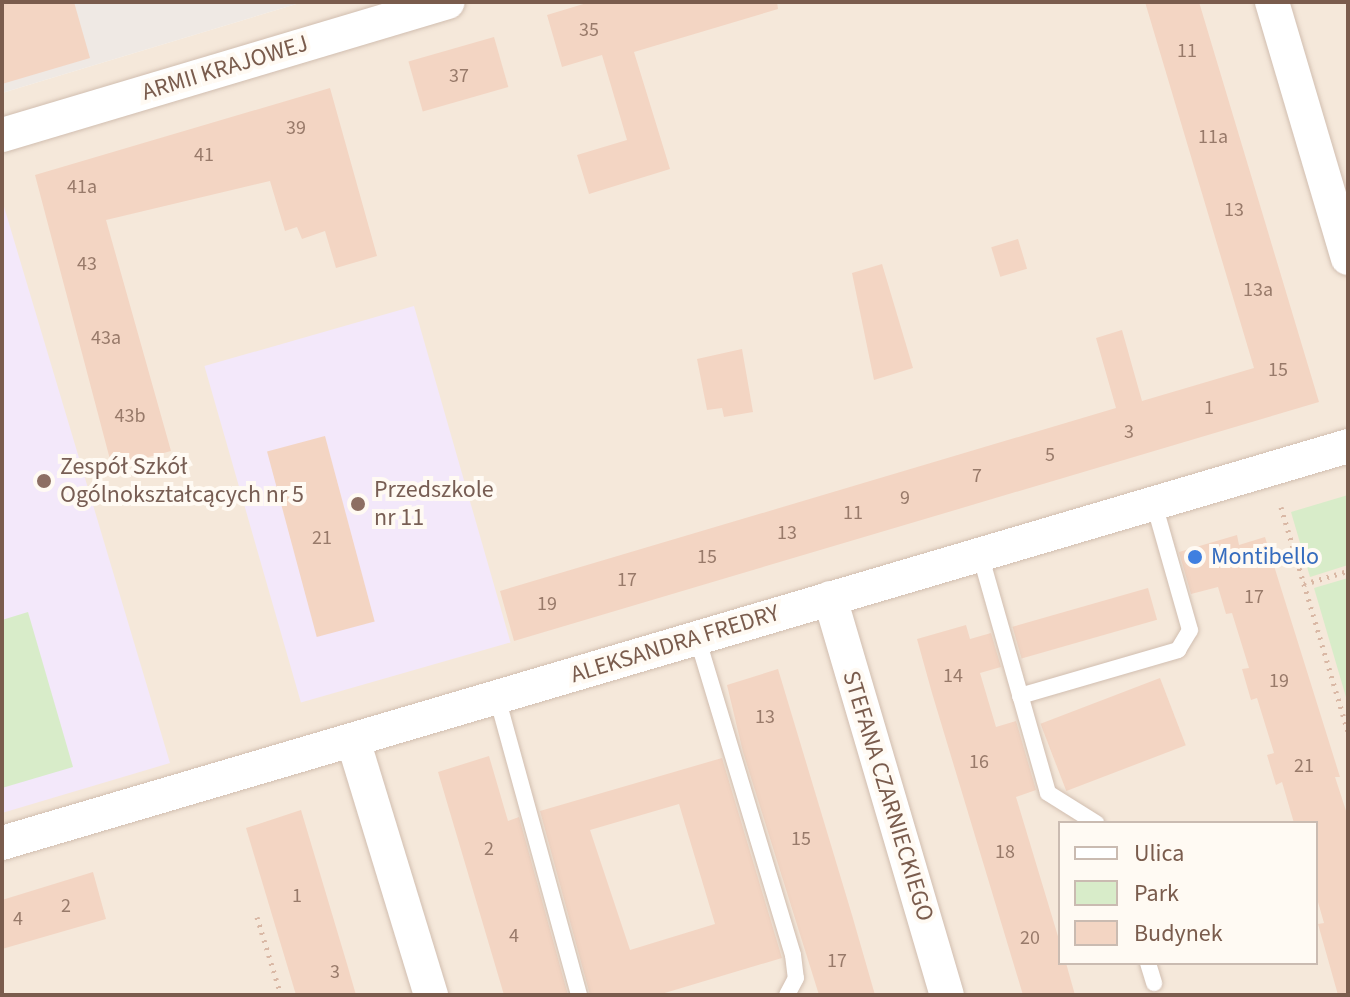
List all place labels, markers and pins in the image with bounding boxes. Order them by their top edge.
place label: Zespół Szkół Ogólnokształcących nr 5 [60,453,304,509]
marker: Zespół Szkół Ogólnokształcących nr 5 [35,472,53,490]
place label: Przedszkole nr 11 [374,476,494,532]
marker: Przedszkole nr 11 [349,495,367,513]
place label: Montibello [1211,543,1319,571]
marker: Montibello [1186,548,1204,566]

